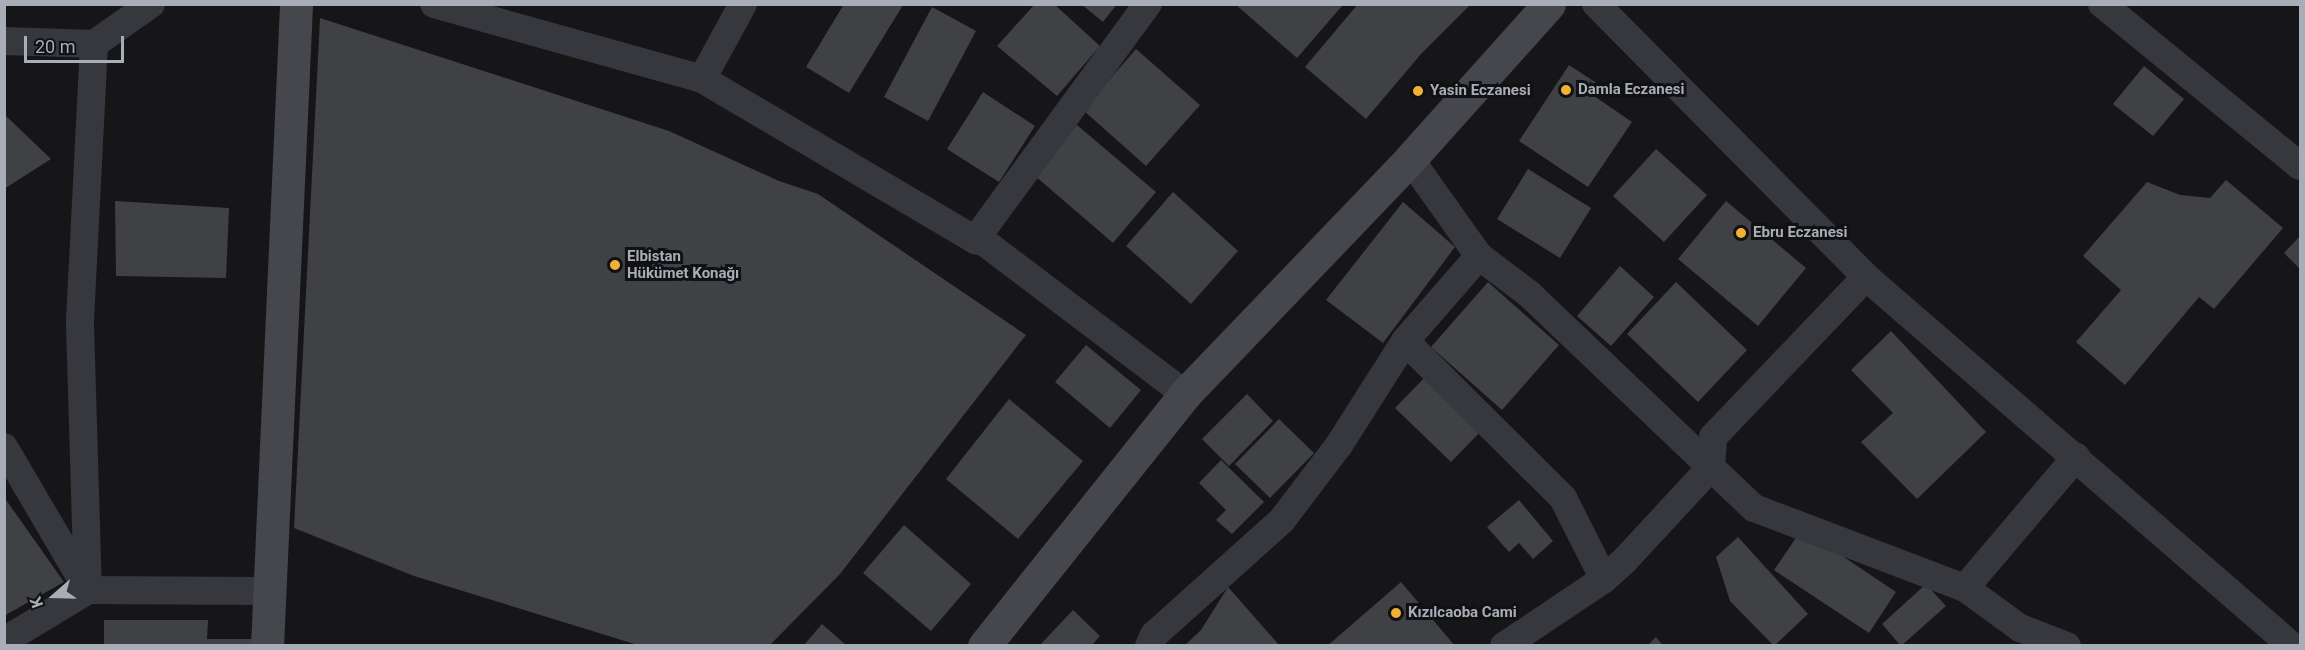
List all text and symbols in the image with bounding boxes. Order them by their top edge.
scale bar [27,24,128,62]
text: 20 m [35,36,75,57]
place label: Damla Eczanesi [1578,81,1684,99]
place label: Yasin Eczanesi [1430,82,1531,100]
marker: Damla Eczanesi [1559,83,1573,97]
marker: Yasin Eczanesi [1411,84,1425,98]
place label: Ebru Eczanesi [1753,224,1847,242]
marker: Ebru Eczanesi [1734,226,1748,240]
place label: Elbistan Hükümet Konağı [627,247,739,282]
marker: Elbistan Hükümet Konağı [608,258,622,272]
north arrow [24,566,84,626]
text: K [26,594,47,610]
place label: Kızılcaoba Cami [1408,604,1517,622]
marker: Kızılcaoba Cami [1389,606,1403,620]

